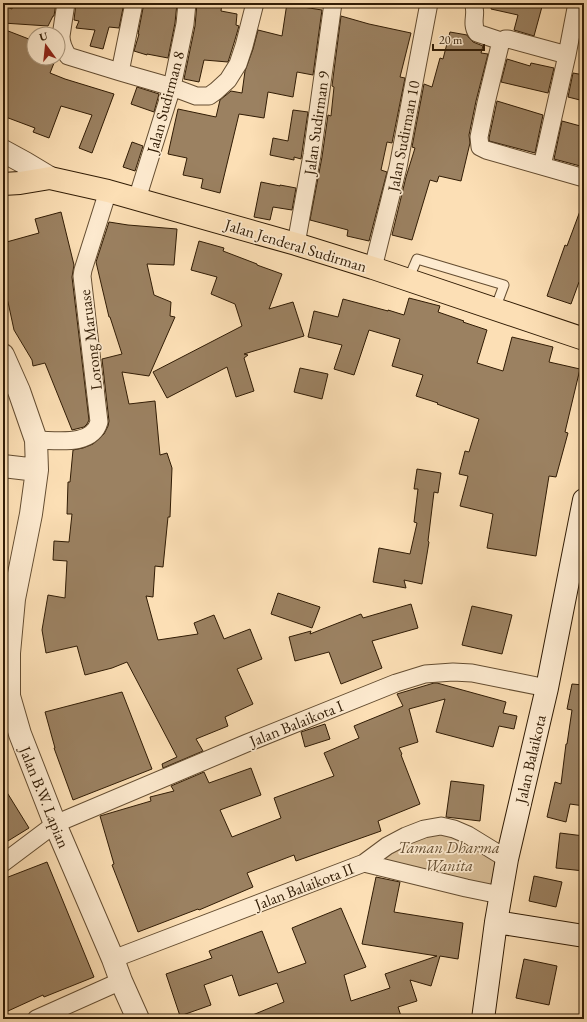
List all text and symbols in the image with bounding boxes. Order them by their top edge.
north arrow [26,26,66,66]
scale bar [433,26,484,52]
text: U [38,28,50,44]
text: 20 m [439,32,463,48]
street label: Jalan Sudirman 8 [141,48,189,158]
street label: Jalan Sudirman 9 [299,69,334,179]
street label: Jalan Sudirman 10 [382,78,425,195]
street label: Jalan Jenderal Sudirman [220,213,370,277]
street label: Lorong Maruase [74,288,107,391]
street label: Jalan Balaikota I [244,695,347,753]
street label: Jalan Balaikota [510,712,551,807]
street label: Jalan B.W. Lapian [14,741,75,852]
park label: Taman Dharma Wanita [398,837,500,876]
street label: Jalan Balaikota II [250,858,357,916]

